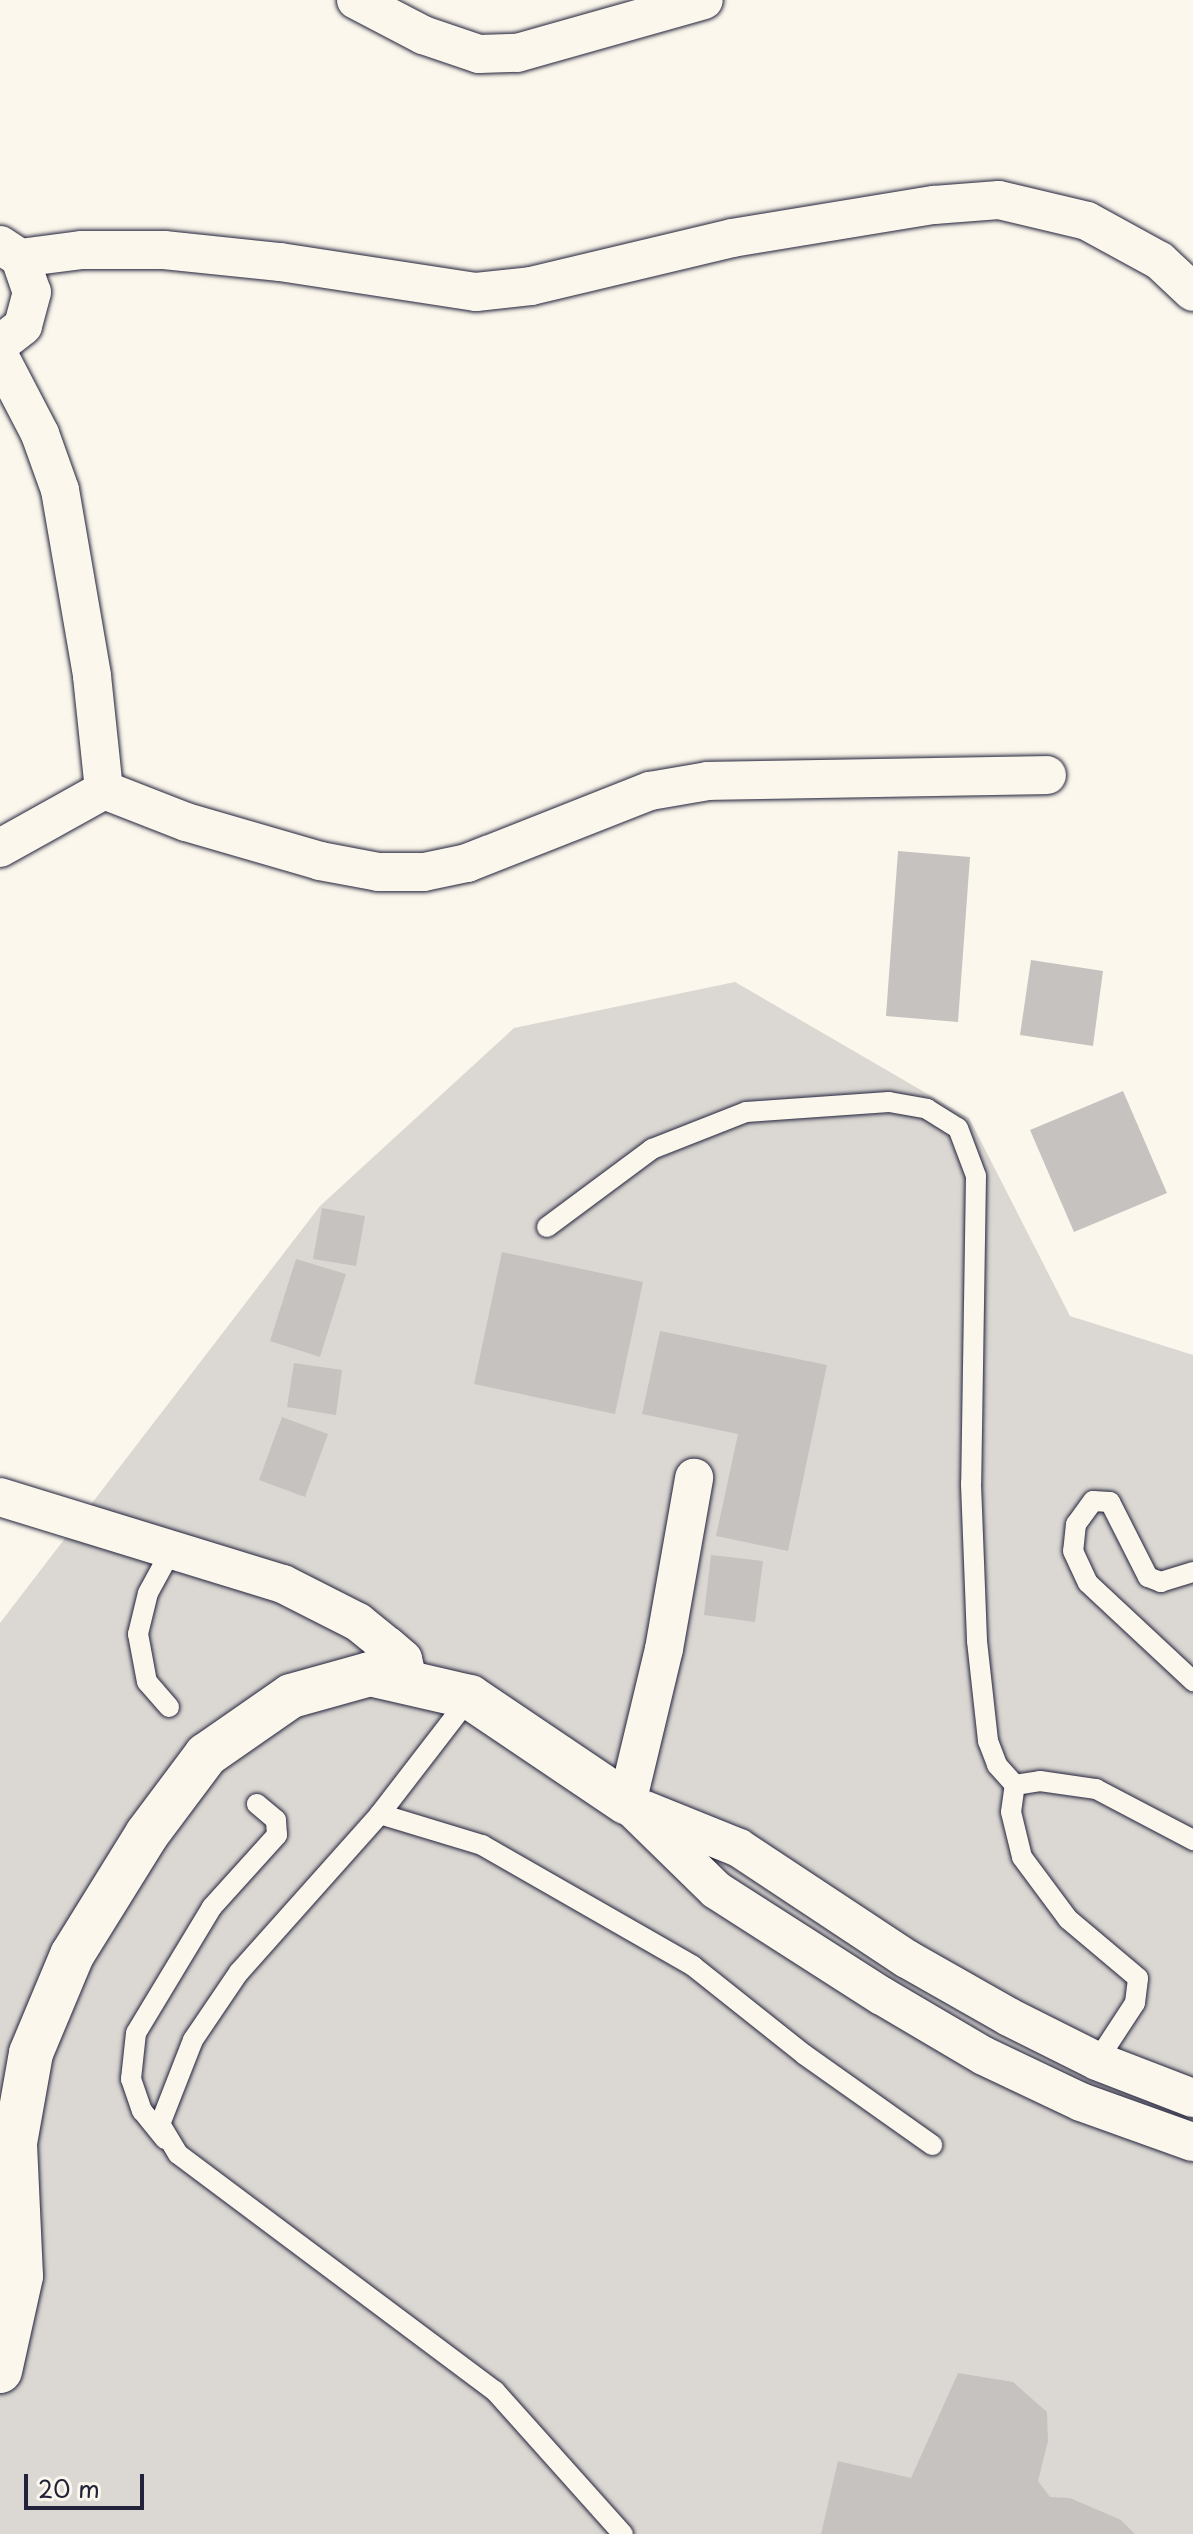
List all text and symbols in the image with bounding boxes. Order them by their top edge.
scale bar [28,2458,148,2508]
text: 20 m [38,2470,100,2506]

